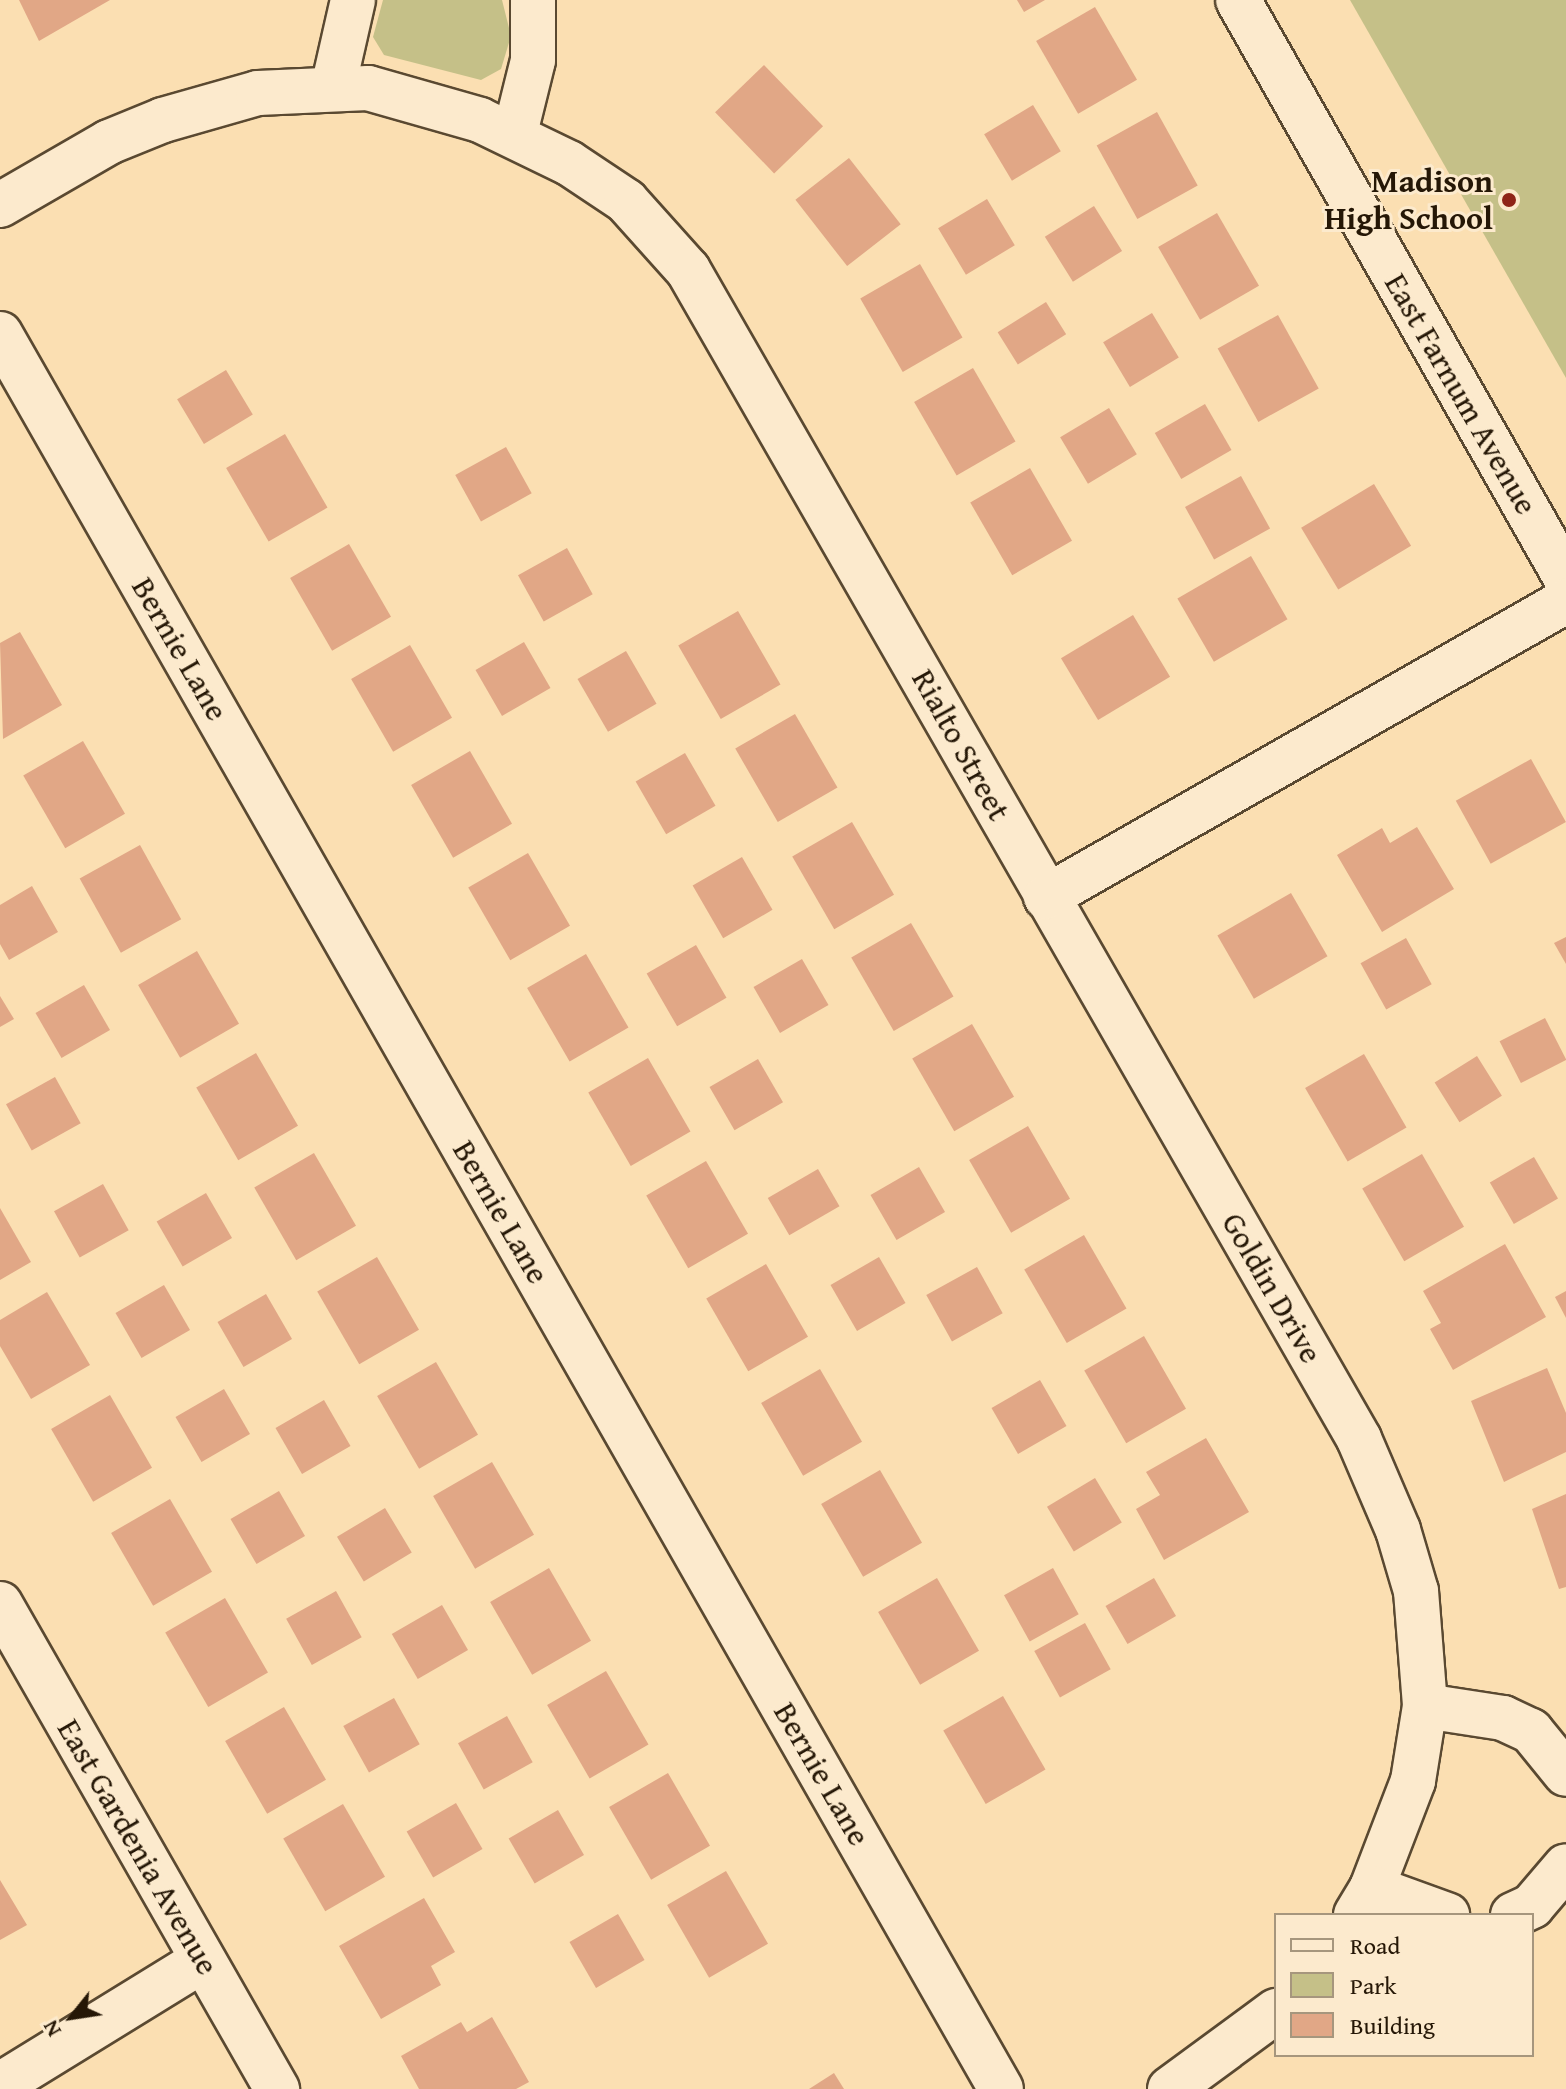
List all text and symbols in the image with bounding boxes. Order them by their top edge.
place label: Madison High School [1324,163,1493,238]
marker: Madison High School [1500,191,1518,209]
street label: East Farnum Avenue [1376,267,1546,521]
street label: Bernie Lane [124,571,236,727]
street label: Rialto Street [904,663,1018,827]
street label: Bernie Lane [445,1134,557,1290]
street label: Goldin Drive [1214,1206,1330,1370]
street label: Bernie Lane [766,1696,878,1852]
street label: East Gardenia Avenue [49,1712,227,1982]
legend [1274,1913,1534,2057]
text: Road [1350,1928,1400,1963]
text: Park [1350,1968,1396,2003]
north arrow [32,1977,112,2057]
text: Building [1350,2008,1435,2043]
text: N [34,2015,69,2043]

